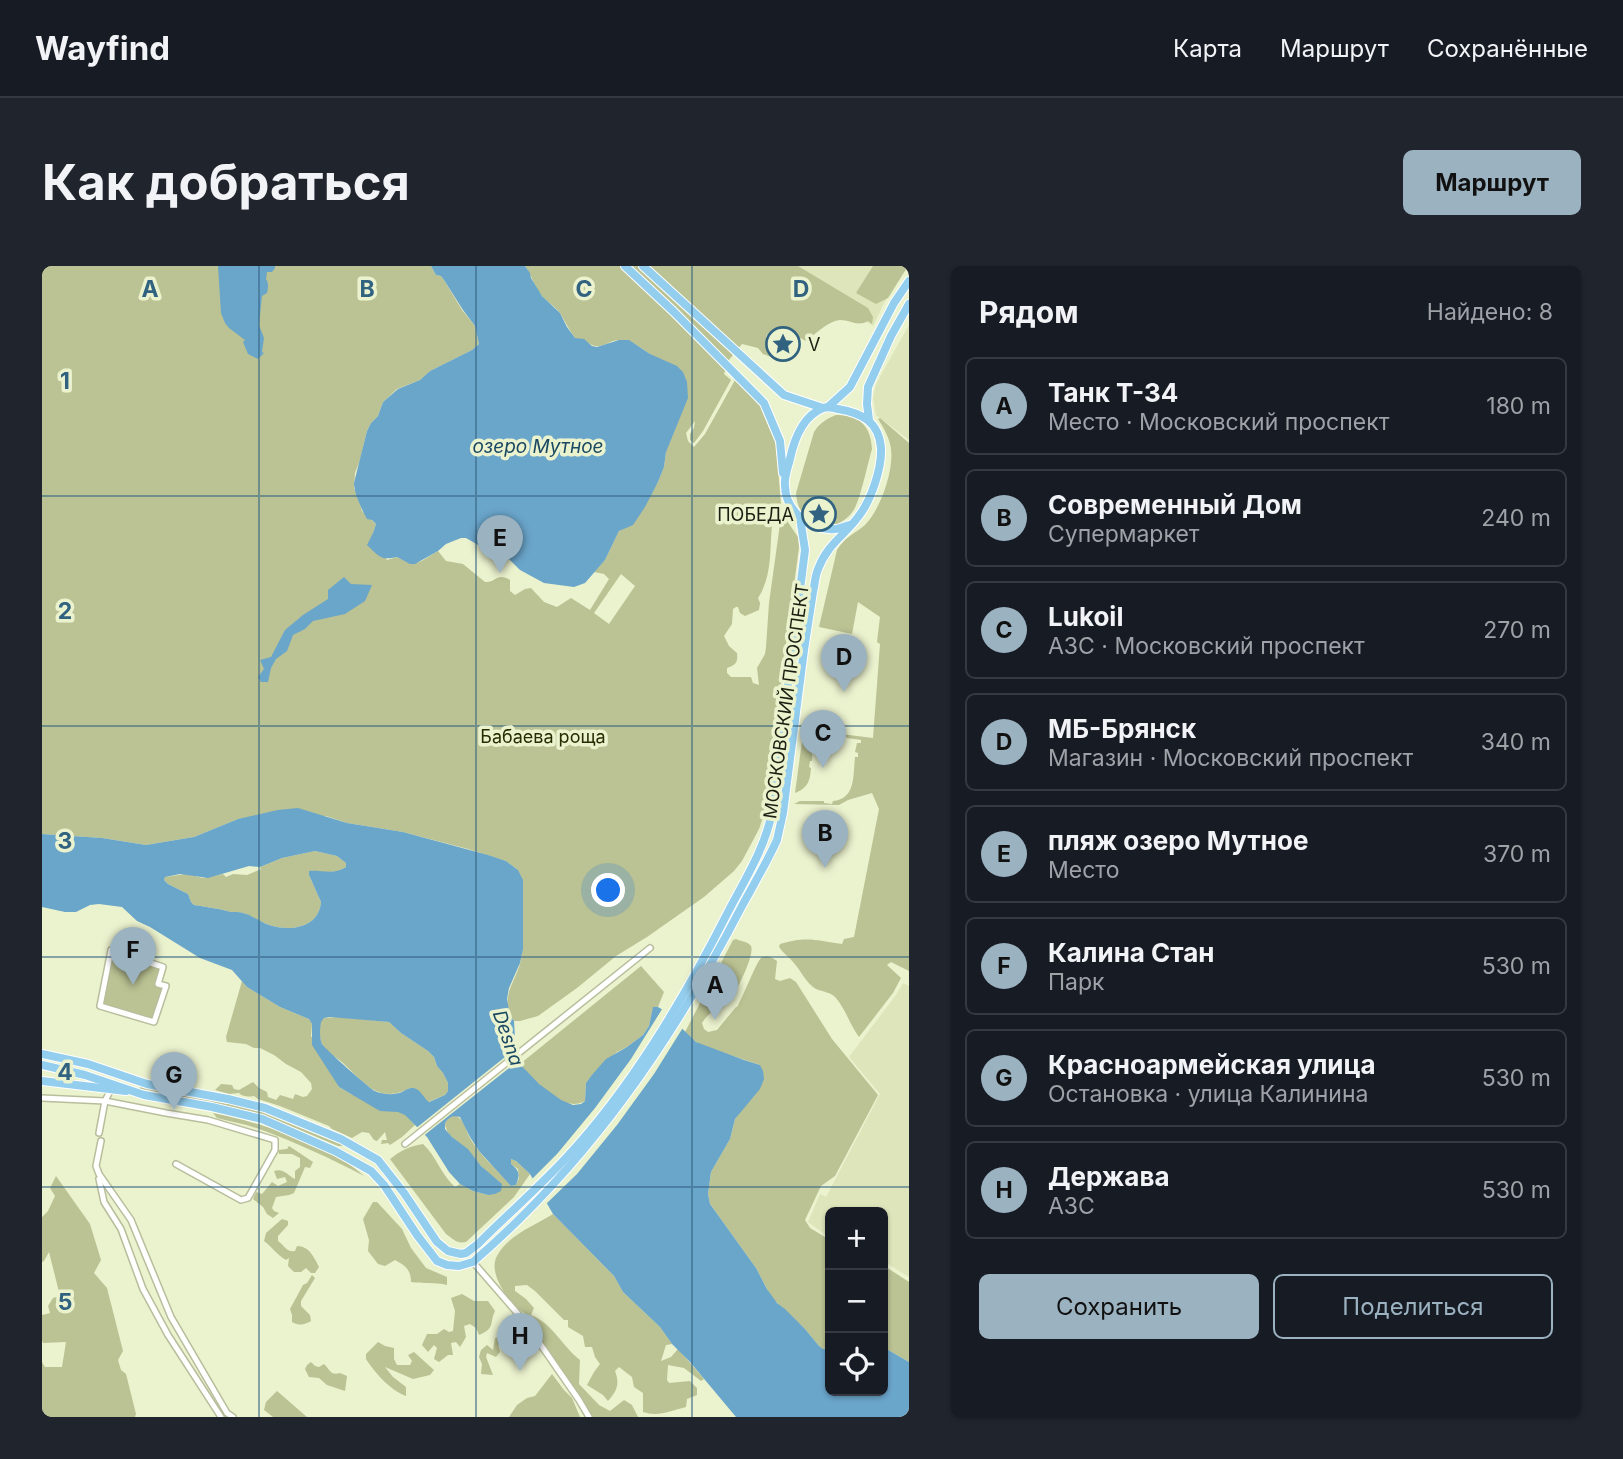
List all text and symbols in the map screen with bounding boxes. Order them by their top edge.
text: Wayfind [35,28,170,68]
text: Карта [1173,34,1242,63]
text: Маршрут [1280,34,1389,63]
text: Сохранённые [1427,34,1588,63]
button: Маршрут [1403,150,1581,215]
text: Как добраться [42,153,410,212]
text: A [141,275,159,303]
text: B [359,275,375,303]
text: C [575,275,593,303]
text: D [793,275,809,303]
text: Рядом [979,294,1079,330]
text: Найдено: 8 [1427,298,1553,326]
place icon: V [764,325,802,363]
place label: V [808,334,820,355]
text: 1 [60,367,70,395]
text: Танк Т-34 [1048,377,1178,408]
text: A [995,392,1013,420]
text: 180 m [1486,392,1551,420]
text: Место · Московский проспект [1048,408,1389,436]
water label: озеро Мутное [472,435,604,458]
text: Современный Дом [1048,489,1302,520]
place icon: ПОБЕДА [800,495,838,533]
place label: ПОБЕДА [717,504,794,525]
text: B [996,504,1012,532]
text: 240 m [1481,504,1551,532]
pin: E [477,515,523,573]
text: Супермаркет [1048,520,1200,548]
street label: МОСКОВСКИЙ ПРОСПЕКТ [758,582,813,820]
text: 2 [58,597,72,625]
text: Lukoil [1048,601,1123,632]
text: C [995,616,1013,644]
text: 270 m [1483,616,1551,644]
text: АЗС · Московский проспект [1048,632,1365,660]
pin: D [821,634,867,692]
pin: C [800,710,846,768]
text: МБ-Брянск [1048,713,1196,744]
park label: Бабаева роща [480,726,606,747]
text: D [996,728,1012,756]
text: 340 m [1481,728,1551,756]
text: Магазин · Московский проспект [1048,744,1413,772]
pin: B [802,810,848,868]
text: пляж озеро Мутное [1048,825,1308,856]
text: 3 [58,827,72,855]
text: E [997,840,1011,868]
text: 370 m [1483,840,1551,868]
text: Место [1048,856,1119,884]
your location [591,873,625,907]
pin: F [110,927,156,985]
text: Калина Стан [1048,937,1215,968]
text: F [997,952,1011,980]
text: 530 m [1482,952,1551,980]
pin: A [692,962,738,1020]
text: Парк [1048,968,1105,996]
water label: Desna [488,1007,528,1069]
text: Красноармейская улица [1048,1049,1376,1080]
pin: G [151,1052,197,1110]
text: 4 [57,1058,73,1086]
text: G [995,1064,1013,1092]
text: 530 m [1482,1064,1551,1092]
text: Остановка · улица Калинина [1048,1080,1368,1108]
text: Держава [1048,1161,1170,1192]
text: H [995,1176,1013,1204]
text: 530 m [1482,1176,1551,1204]
text: АЗС [1048,1192,1095,1220]
map controls [825,1207,888,1396]
button: + [825,1207,888,1270]
button: − [825,1270,888,1333]
button: Сохранить [979,1274,1259,1339]
button: Поделиться [1273,1274,1553,1339]
text: 5 [58,1288,72,1316]
pin: H [497,1313,543,1371]
button: locate [825,1333,888,1396]

